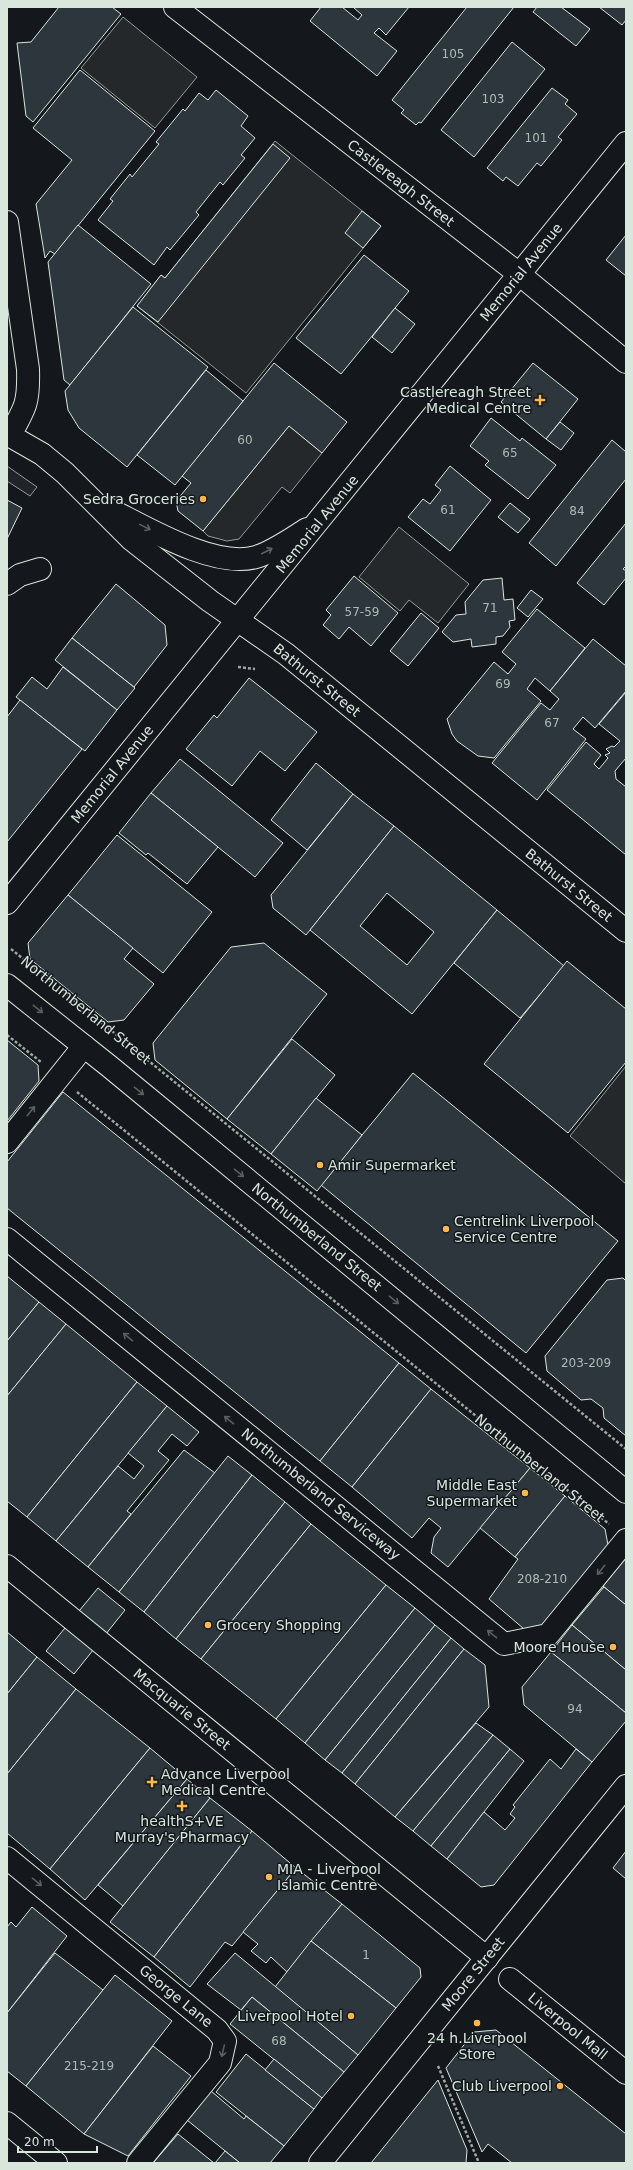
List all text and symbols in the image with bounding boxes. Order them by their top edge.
house number: 105 [442,47,464,61]
house number: 103 [482,92,504,106]
house number: 101 [525,131,547,145]
street label: Castlereagh Street [344,136,458,230]
street label: Memorial Avenue [477,220,565,324]
place label: Castlereagh Street Medical Centre [400,384,532,416]
marker: Castlereagh Street Medical Centre [534,394,546,406]
house number: 60 [237,433,253,447]
house number: 65 [502,446,518,460]
street label: Memorial Avenue [273,472,361,576]
place label: Sedra Groceries [83,491,195,507]
marker: Sedra Groceries [198,494,208,504]
house number: 61 [440,503,456,517]
house number: 84 [569,504,585,518]
one-way arrow [138,524,150,531]
one-way arrow [261,547,273,555]
house number: 71 [482,601,498,615]
house number: 57-59 [345,605,379,619]
street label: Bathurst Street [270,640,364,720]
house number: 69 [495,677,511,691]
house number: 67 [544,716,560,730]
street label: Memorial Avenue [68,722,156,826]
street label: Bathurst Street [522,845,616,925]
street label: Northumberland Street [18,953,154,1068]
one-way arrow [32,1005,43,1013]
one-way arrow [133,1086,144,1095]
one-way arrow [27,1106,36,1117]
place label: Amir Supermarket [328,1157,456,1173]
marker: Amir Supermarket [315,1160,325,1170]
one-way arrow [234,1169,245,1178]
street label: Northumberland Street [249,1180,385,1295]
place label: Centrelink Liverpool Service Centre [454,1213,594,1245]
marker: Centrelink Liverpool Service Centre [441,1224,451,1234]
one-way arrow [388,1296,399,1305]
one-way arrow [123,1333,134,1342]
house number: 203-209 [561,1356,611,1370]
street label: Northumberland Street [472,1411,608,1526]
one-way arrow [223,1415,234,1424]
street label: Northumberland Serviceway [238,1425,404,1563]
place label: Middle East Supermarket [427,1477,518,1509]
marker: Middle East Supermarket [520,1488,530,1498]
one-way arrow [597,1565,606,1576]
house number: 208-210 [517,1572,567,1586]
place label: Grocery Shopping [216,1617,341,1633]
marker: Grocery Shopping [203,1620,213,1630]
one-way arrow [487,1630,498,1639]
place label: Moore House [513,1639,605,1655]
marker: Moore House [608,1642,618,1652]
street label: Macquarie Street [130,1665,234,1753]
house number: 94 [567,1702,583,1716]
place label: Advance Liverpool Medical Centre [161,1766,290,1798]
marker: Advance Liverpool Medical Centre [146,1776,158,1788]
marker: healthS+VE Murray's Pharmacy [177,1801,187,1811]
place label: healthS+VE Murray's Pharmacy [115,1813,249,1845]
place label: MIA - Liverpool Islamic Centre [277,1861,381,1893]
marker: MIA - Liverpool Islamic Centre [264,1872,274,1882]
one-way arrow [32,1878,43,1887]
street label: Moore Street [438,1933,508,2014]
house number: 1 [362,1948,370,1962]
street label: George Lane [136,1962,216,2030]
street label: Liverpool Mall [525,1989,611,2063]
place label: Liverpool Hotel [237,2008,343,2024]
marker: Liverpool Hotel [346,2011,356,2021]
marker: 24 h.Liverpool Store [472,2018,482,2028]
place label: 24 h.Liverpool Store [427,2030,527,2062]
house number: 68 [271,2034,287,2048]
one-way arrow [218,2044,226,2057]
house number: 215-219 [64,2059,114,2073]
place label: Club Liverpool [452,2078,552,2094]
marker: Club Liverpool [555,2081,565,2091]
scale bar [18,2128,97,2154]
text: 20 m [24,2135,55,2149]

